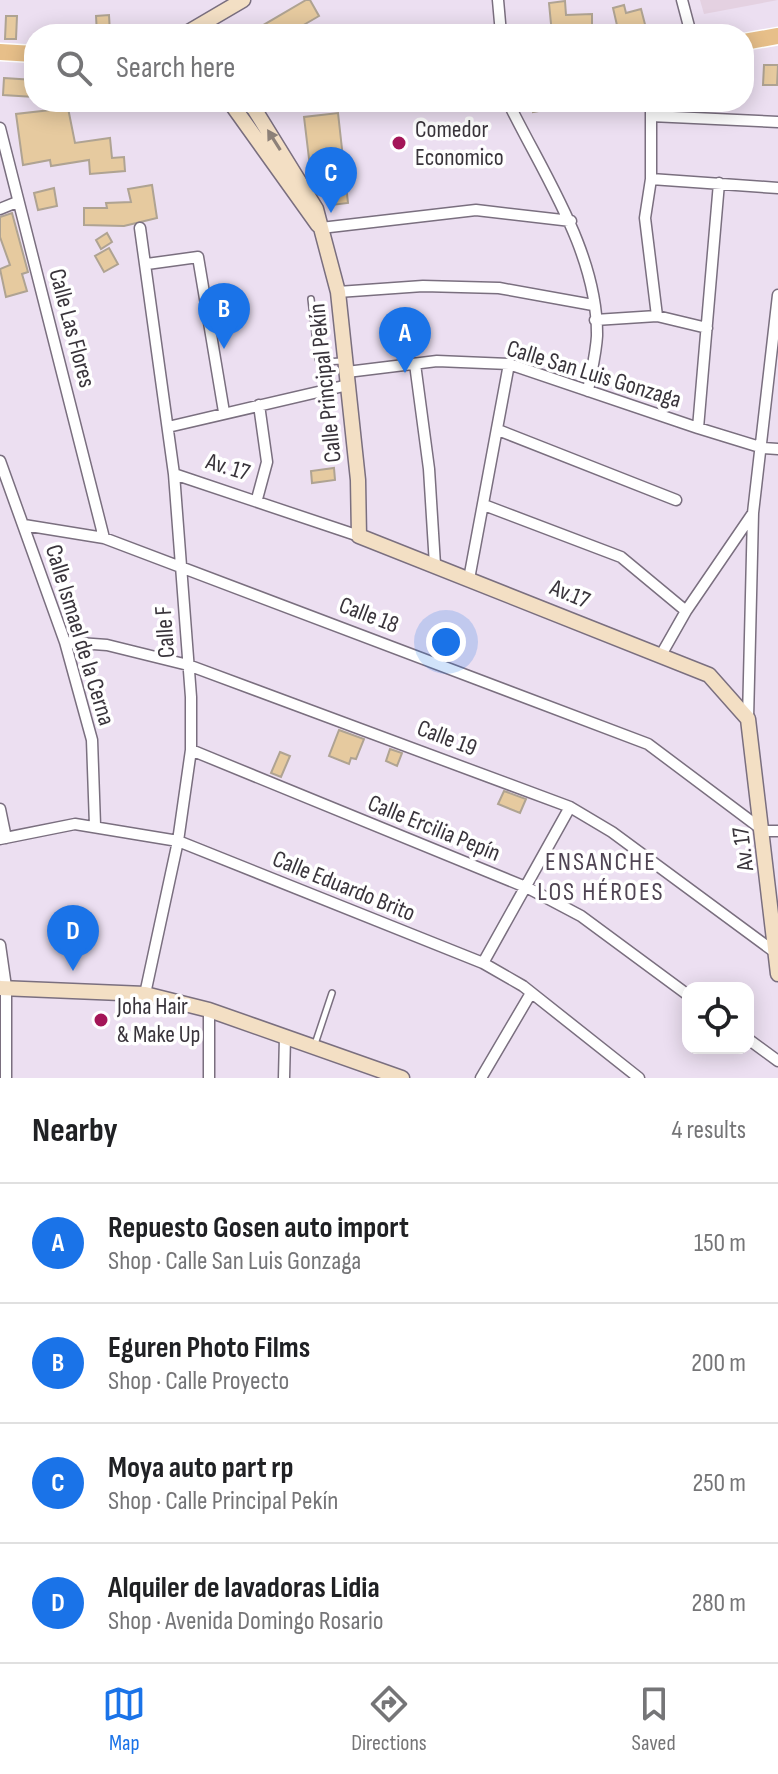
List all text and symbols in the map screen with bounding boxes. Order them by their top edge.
search box [24,24,754,112]
icon: search [52,46,96,90]
text: Search here [116,50,235,86]
place label: Comedor Economico [415,115,504,172]
one-way arrow [267,129,281,151]
marker: Comedor Economico [390,134,408,152]
pin: C [305,147,357,213]
street label: Calle Las Flores [42,265,102,391]
pin: B [198,283,250,349]
street label: Calle Principal Pekín [302,302,348,464]
pin: A [379,307,431,373]
street label: Calle San Luis Gonzaga [503,334,685,414]
street label: Av. 17 [202,446,254,487]
street label: Calle Ismael de la Cerna [39,541,121,729]
street label: Av.17 [545,573,595,615]
street label: Calle 18 [335,590,403,640]
street label: Calle F [149,605,181,659]
your location [426,622,466,662]
street label: Calle 19 [413,713,481,763]
street label: Calle Ercilia Pepín [364,788,504,868]
street label: Av. 17 [726,825,760,874]
street label: Calle Eduardo Brito [268,844,420,928]
district label: ENSANCHE LOS HÉROES [537,847,665,908]
pin: D [47,905,99,971]
map controls [682,982,754,1054]
button: locate [682,982,754,1054]
place label: Joha Hair & Make Up [116,992,201,1049]
marker: Joha Hair & Make Up [92,1011,110,1029]
text: Nearby [32,1110,118,1151]
text: 4 results [671,1115,746,1146]
text: Repuesto Gosen auto import [108,1210,409,1246]
text: A [52,1228,64,1259]
text: 150 m [694,1228,746,1259]
text: Shop · Calle San Luis Gonzaga [108,1246,361,1277]
text: Eguren Photo Films [108,1330,310,1366]
text: B [52,1348,64,1379]
text: 200 m [691,1348,746,1379]
text: Shop · Calle Proyecto [108,1366,289,1397]
text: Moya auto part rp [108,1450,294,1486]
text: C [51,1468,65,1499]
text: 250 m [692,1468,746,1499]
text: Shop · Calle Principal Pekín [108,1486,338,1517]
text: Alquiler de lavadoras Lidia [108,1570,380,1606]
text: D [51,1588,65,1619]
text: 280 m [691,1588,746,1619]
text: Shop · Avenida Domingo Rosario [108,1606,384,1637]
tab: Map [102,1682,146,1757]
tab: Directions [351,1682,427,1757]
tab: Saved [632,1682,676,1757]

